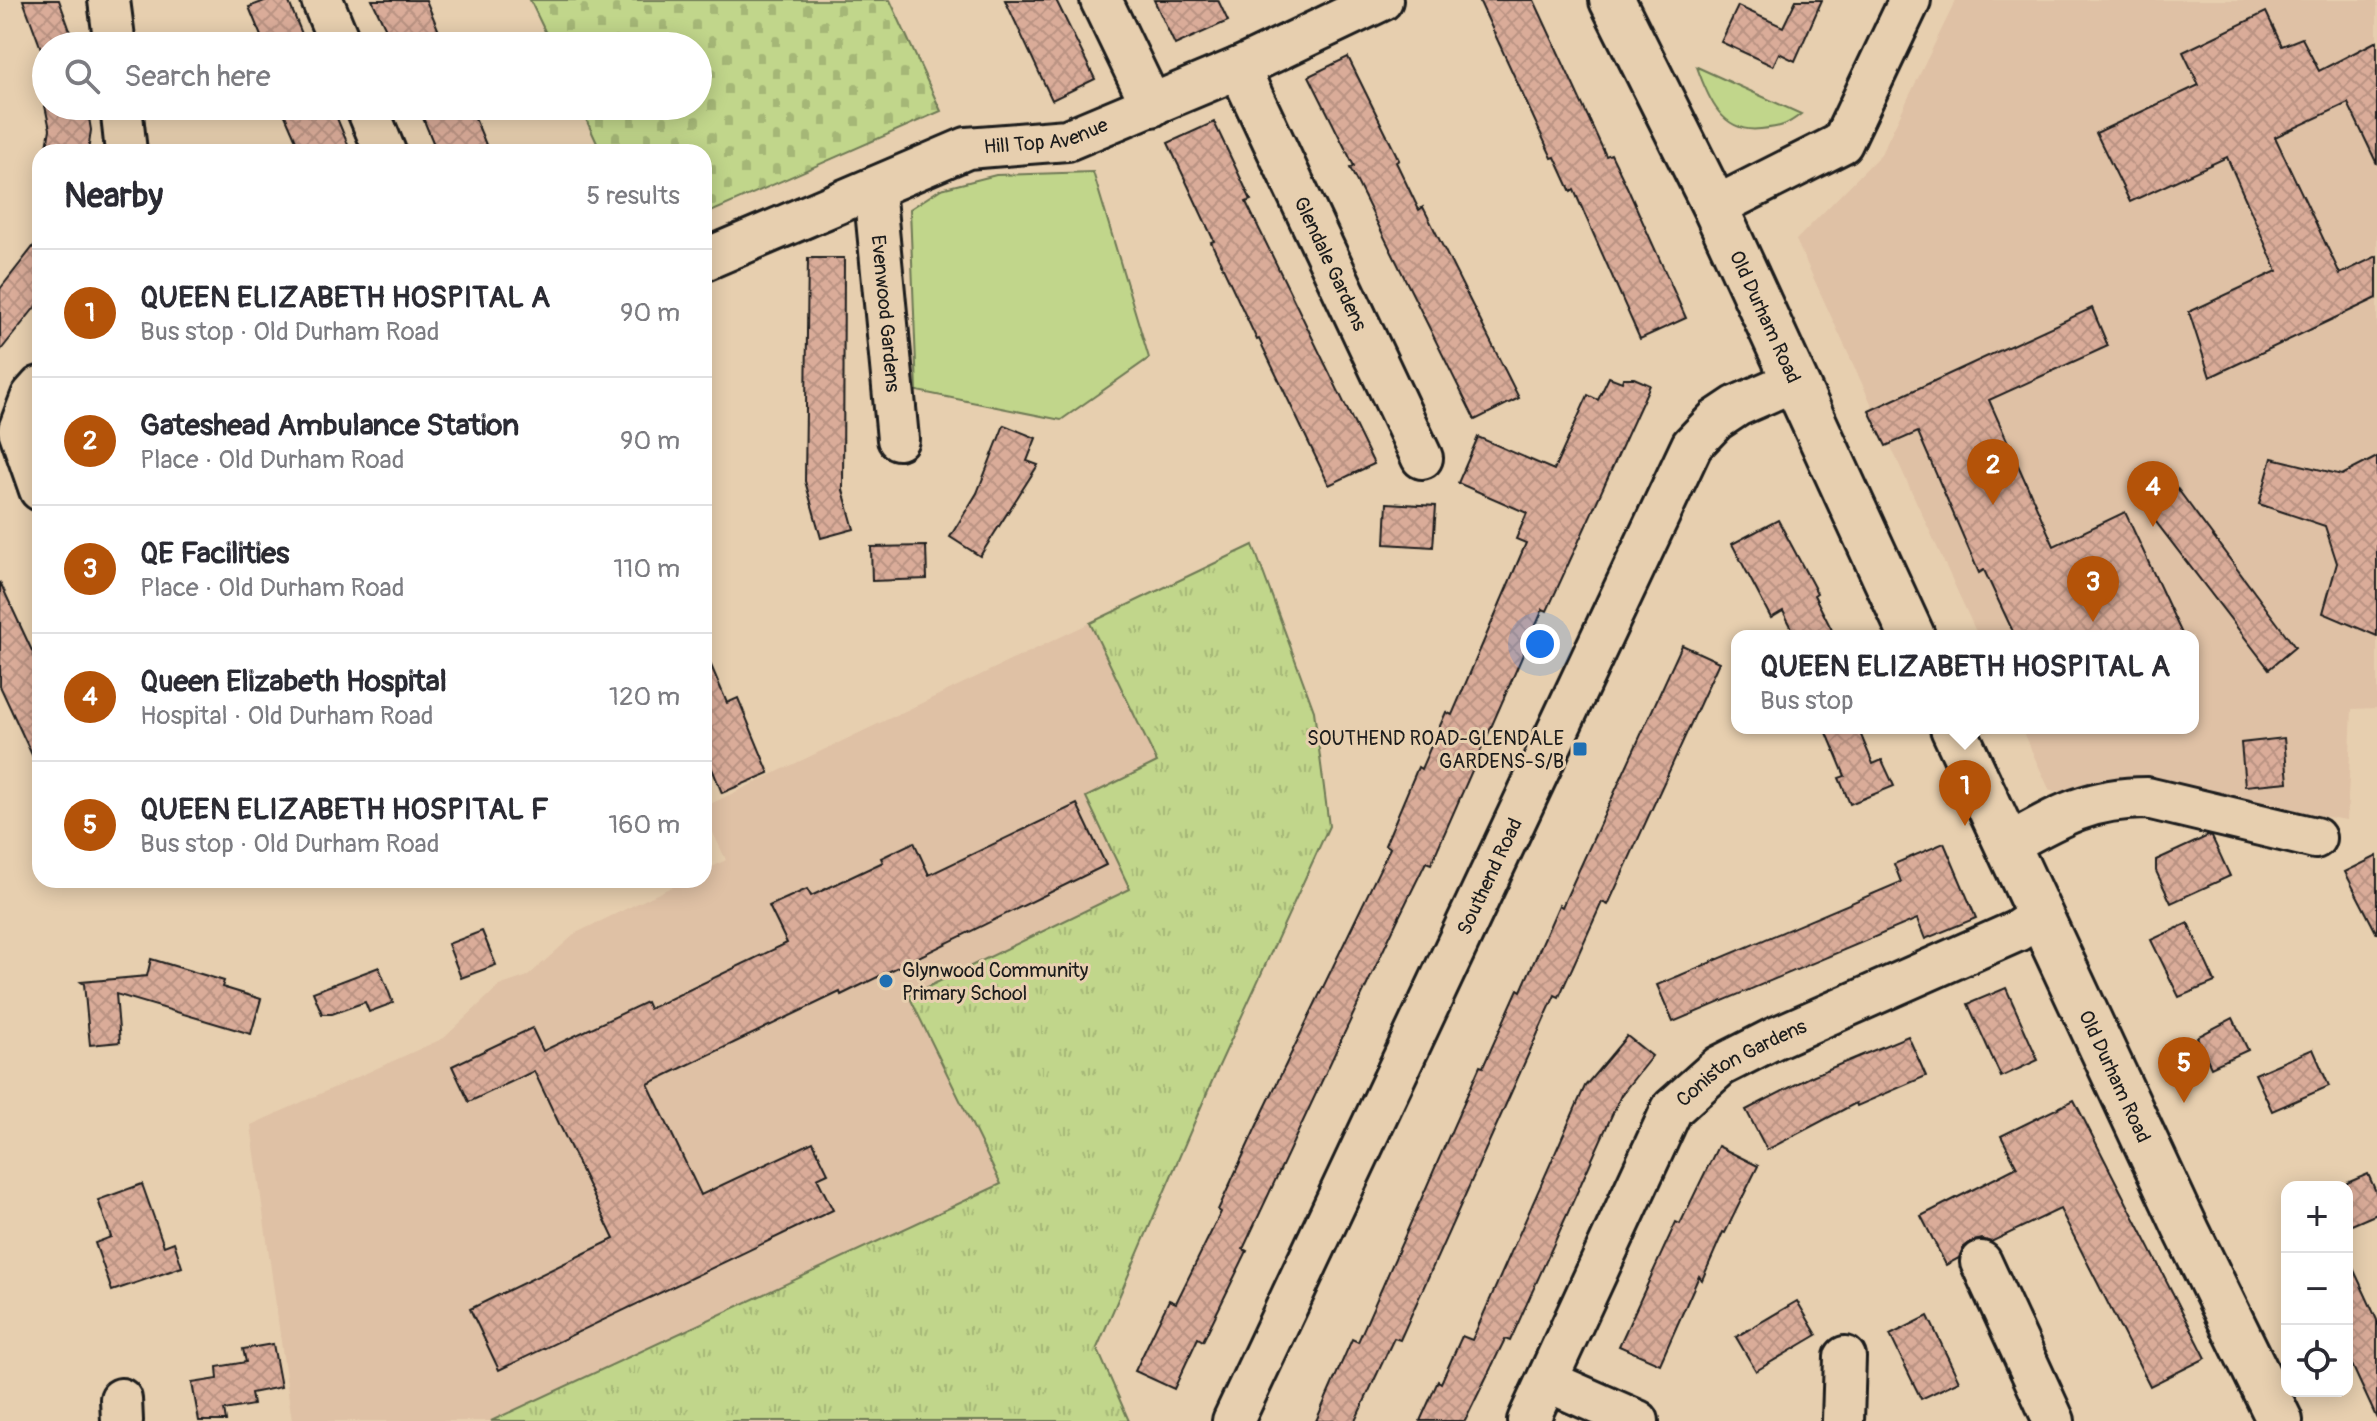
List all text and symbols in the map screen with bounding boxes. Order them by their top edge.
search box [32,32,712,120]
icon: search [60,54,104,98]
text: Search here [124,58,271,95]
street label: Hill Top Avenue [983,112,1112,160]
text: Nearby [64,175,163,218]
text: 5 results [586,180,680,212]
street label: Glendale Gardens [1288,193,1373,335]
street label: Evenwood Gardens [866,234,905,393]
street label: Old Durham Road [1724,247,1806,387]
text: QUEEN ELIZABETH HOSPITAL A [140,279,550,316]
text: 1 [85,297,95,329]
text: 90 m [620,297,680,329]
text: Bus stop · Old Durham Road [140,316,439,348]
text: Gateshead Ambulance Station [140,407,519,444]
text: 2 [83,425,97,457]
text: 90 m [620,425,680,457]
pin: 2 [1967,439,2019,505]
text: Place · Old Durham Road [140,444,404,476]
pin: 4 [2127,461,2179,527]
text: QE Facilities [140,535,289,572]
text: 3 [83,553,97,585]
text: 110 m [613,553,680,585]
pin: 3 [2067,556,2119,622]
text: Place · Old Durham Road [140,572,404,604]
your location [1520,624,1560,664]
popup [1731,630,2199,734]
text: QUEEN ELIZABETH HOSPITAL A [1760,648,2170,685]
text: Queen Elizabeth Hospital [140,663,447,700]
text: 4 [82,681,98,713]
text: 120 m [609,681,680,713]
text: Bus stop [1760,685,1854,717]
text: Hospital · Old Durham Road [140,700,434,732]
place label: SOUTHEND ROAD-GLENDALE GARDENS-S/B [1307,726,1564,774]
marker: SOUTHEND ROAD-GLENDALE GARDENS-S/B [1571,740,1589,758]
pin: 1 [1939,760,1991,826]
text: QUEEN ELIZABETH HOSPITAL F [140,791,549,828]
text: 5 [83,809,97,841]
text: 160 m [608,809,680,841]
street label: Southend Road [1451,814,1528,939]
text: Bus stop · Old Durham Road [140,828,439,860]
place label: Glynwood Community Primary School [902,958,1089,1006]
marker: Glynwood Community Primary School [877,972,895,990]
street label: Old Durham Road [2073,1006,2156,1147]
street label: Coniston Gardens [1671,1014,1811,1112]
pin: 5 [2158,1037,2210,1103]
map controls [2281,1181,2353,1397]
button: + [2281,1181,2353,1253]
button: − [2281,1253,2353,1325]
button: locate [2281,1325,2353,1397]

